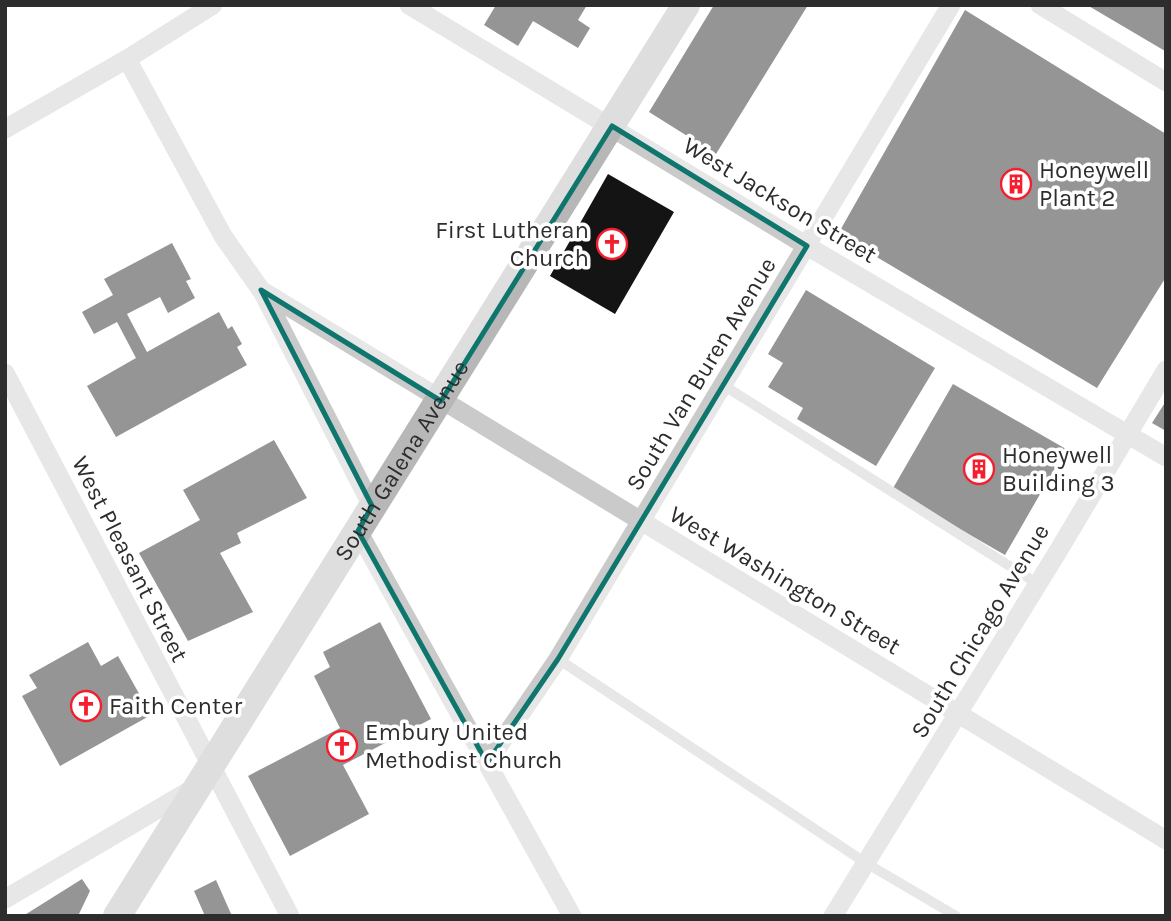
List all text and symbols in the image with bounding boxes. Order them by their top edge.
street label: West Jackson Street [678,131,882,269]
place label: Honeywell Plant 2 [1039,156,1149,212]
building icon: Honeywell Plant 2 [999,167,1033,201]
place label: First Lutheran Church [435,216,589,272]
church icon: First Lutheran Church [595,227,629,261]
street label: South Van Buren Avenue [620,252,782,496]
street label: South Galena Avenue [328,355,475,566]
place label: Honeywell Building 3 [1002,441,1115,497]
street label: West Pleasant Street [66,452,194,666]
building icon: Honeywell Building 3 [962,452,996,486]
street label: West Washington Street [664,500,906,660]
street label: South Chicago Avenue [905,519,1055,743]
church icon: Faith Center [69,689,103,723]
place label: Faith Center [109,692,242,720]
place label: Embury United Methodist Church [365,718,562,774]
church icon: Embury United Methodist Church [325,729,359,763]

